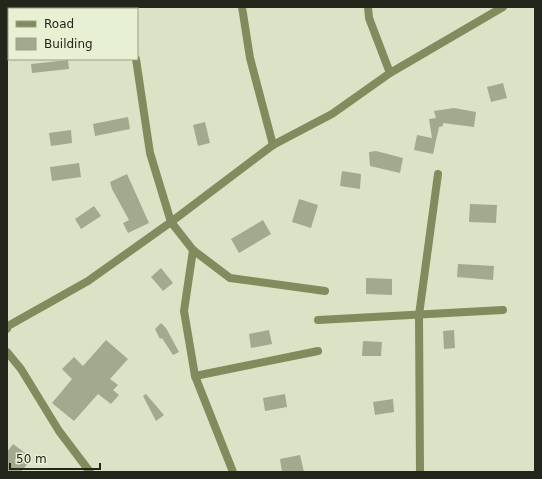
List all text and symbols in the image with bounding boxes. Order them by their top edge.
legend [8,8,138,60]
text: Road [44,17,74,31]
text: Building [44,37,93,51]
scale bar [10,445,100,471]
text: 50 m [16,452,47,466]

